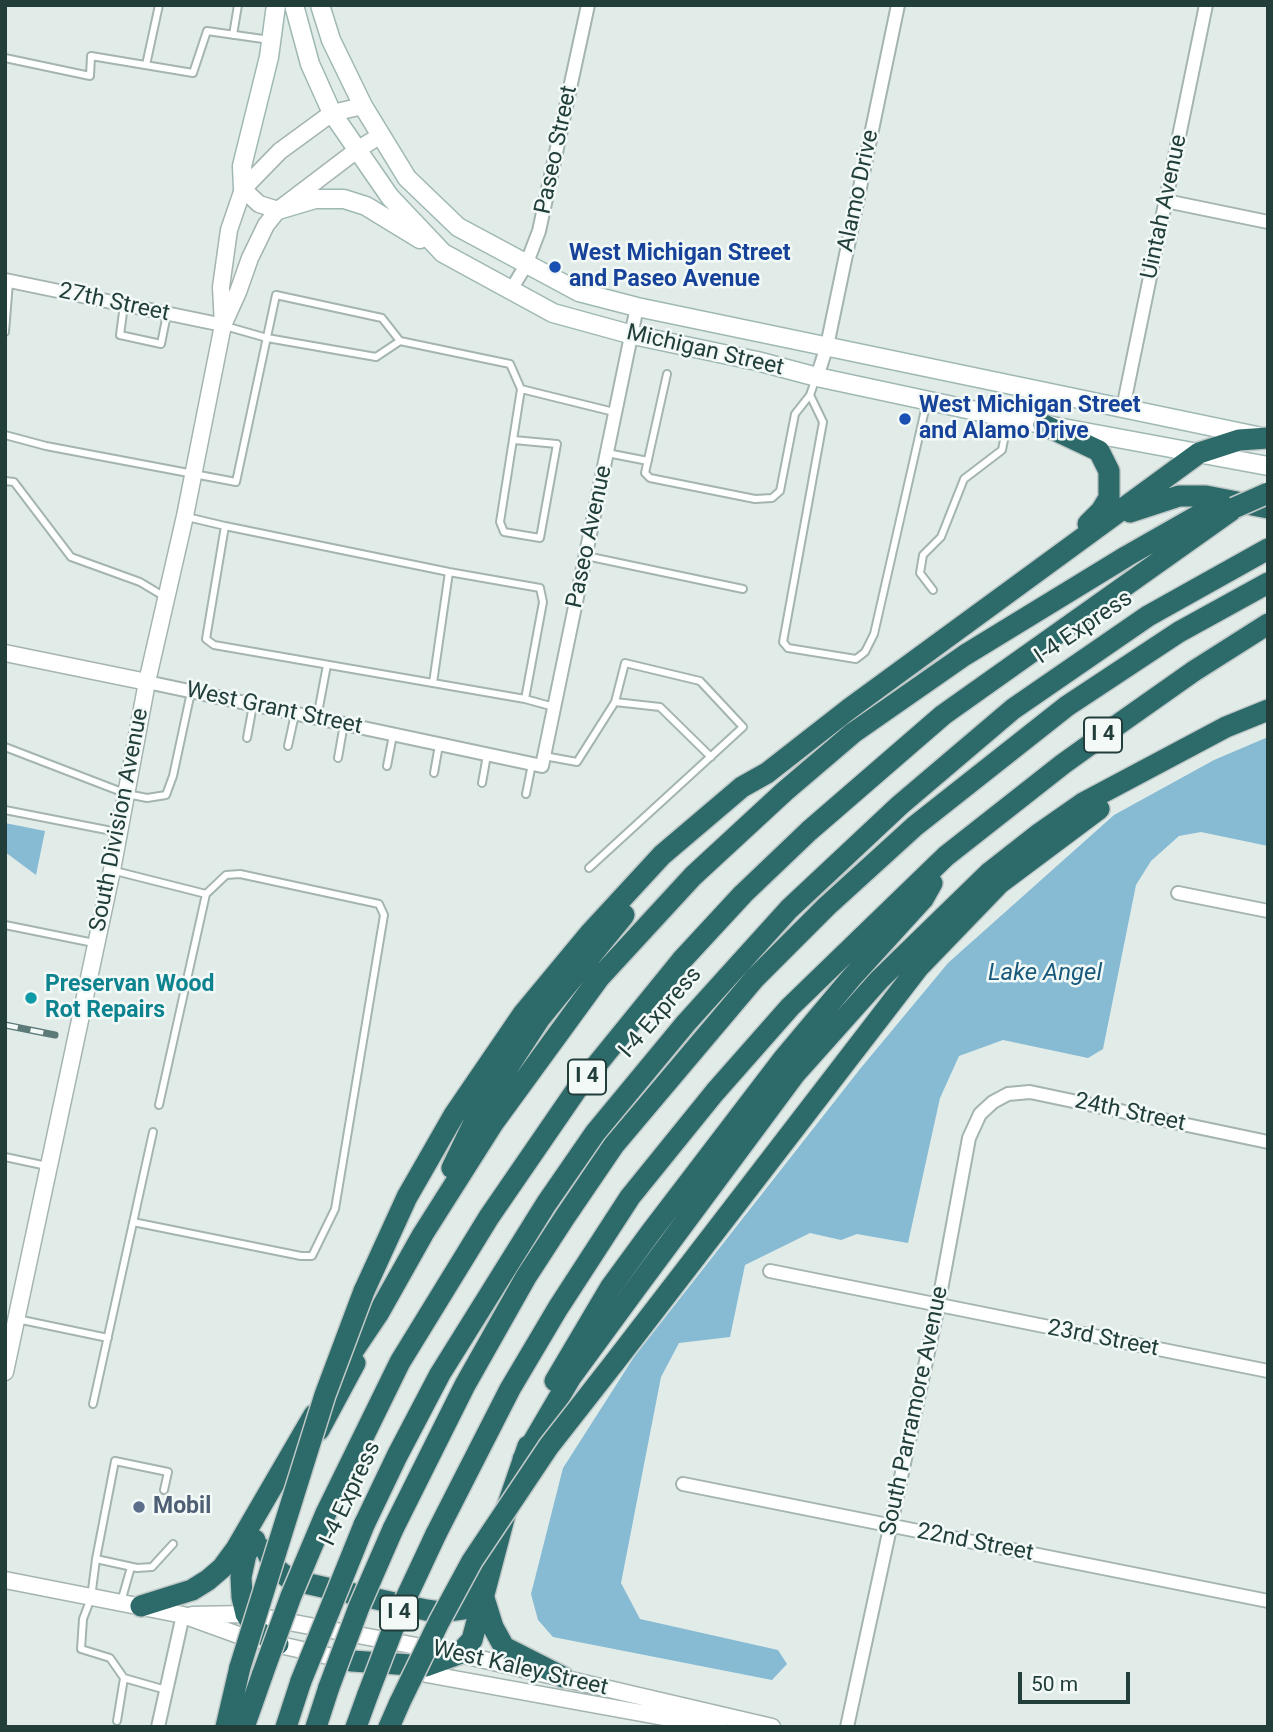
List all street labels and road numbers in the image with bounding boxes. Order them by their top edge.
street label: Paseo Street [530,83,584,217]
street label: Alamo Drive [833,128,885,254]
street label: Uintah Avenue [1136,132,1194,282]
street label: 27th Street [56,278,172,328]
street label: Michigan Street [624,320,786,382]
street label: Paseo Avenue [561,463,619,611]
street label: I-4 Express [1030,585,1138,671]
street label: West Grant Street [183,677,365,741]
street label: South Division Avenue [85,706,155,934]
road number: I 4 [1084,718,1122,752]
street label: I-4 Express [614,962,708,1064]
road number: I 4 [568,1060,606,1094]
street label: 24th Street [1072,1088,1188,1138]
street label: South Parramore Avenue [875,1284,955,1538]
street label: 23rd Street [1045,1315,1161,1363]
street label: I-4 Express [315,1437,387,1551]
street label: 22nd Street [914,1518,1036,1568]
road number: I 4 [380,1596,418,1630]
street label: West Kaley Street [430,1635,610,1703]

